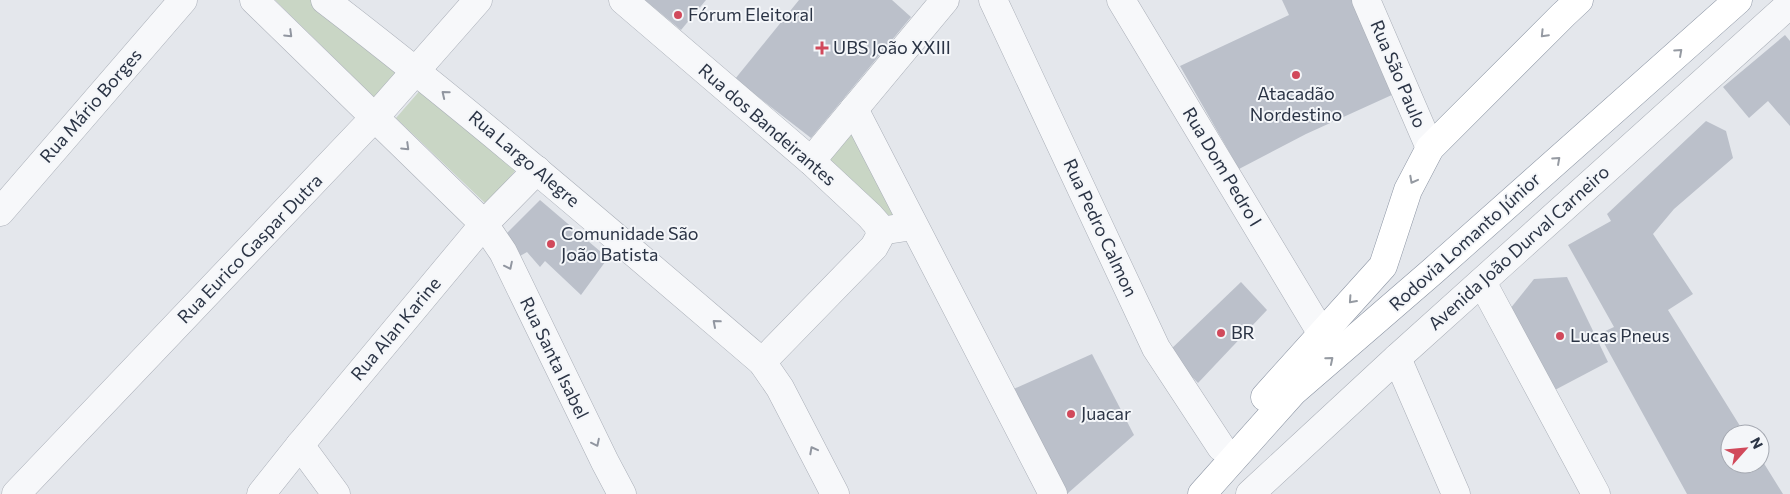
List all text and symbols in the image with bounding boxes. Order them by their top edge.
place label: Fórum Eleitoral [688,3,813,25]
marker: Fórum Eleitoral [672,9,684,21]
street label: Rua São Paulo [1366,16,1432,131]
one-way arrow [284,28,293,37]
one-way arrow [1541,28,1550,37]
place label: UBS João XXIII [833,36,951,58]
marker: UBS João XXIII [815,41,829,55]
street label: Rua Mário Borges [35,44,146,167]
one-way arrow [1673,49,1682,58]
street label: Rua dos Bandeirantes [694,59,841,190]
marker: Atacadão Nordestino [1290,69,1302,81]
place label: Atacadão Nordestino [1250,82,1342,125]
one-way arrow [442,91,451,99]
street label: Rua Dom Pedro I [1179,103,1267,230]
street label: Rua Largo Alegre [465,105,585,211]
one-way arrow [400,141,409,150]
street label: Rua Pedro Calmon [1059,155,1143,300]
one-way arrow [1552,157,1561,166]
street label: Avenida João Durval Carneiro [1423,160,1613,334]
street label: Rodovia Lomanto Júnior [1384,168,1544,315]
street label: Rua Eurico Gaspar Dutra [172,169,326,328]
one-way arrow [1409,175,1419,184]
place label: Comunidade São João Batista [561,222,699,265]
marker: Comunidade São João Batista [545,238,557,250]
one-way arrow [503,261,514,270]
street label: Rua Alan Karine [346,272,445,385]
street label: Rua Santa Isabel [516,293,594,422]
one-way arrow [1349,294,1358,303]
one-way arrow [713,319,722,328]
place label: BR [1231,321,1255,343]
place label: Lucas Pneus [1570,324,1670,346]
marker: BR [1215,327,1227,339]
marker: Lucas Pneus [1554,330,1566,342]
one-way arrow [1325,357,1334,366]
place label: Juacar [1081,402,1131,424]
marker: Juacar [1065,408,1077,420]
north arrow [1720,424,1770,474]
text: N [1747,434,1767,451]
one-way arrow [590,438,600,447]
one-way arrow [809,447,819,456]

